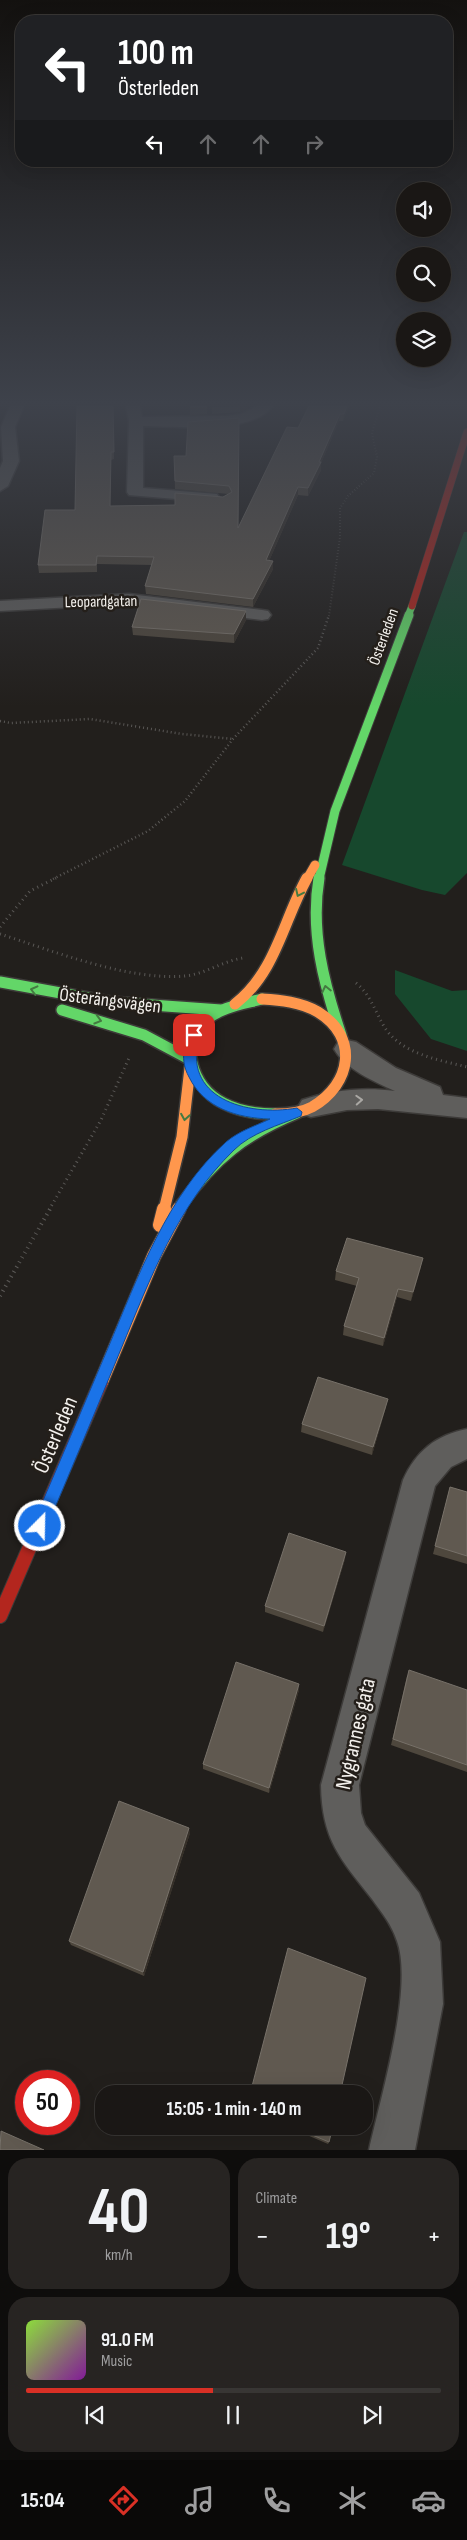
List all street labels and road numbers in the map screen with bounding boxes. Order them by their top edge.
street label: Leopardgatan [64,592,138,612]
street label: Österleden [365,606,403,668]
street label: Österängsvägen [58,983,162,1019]
street label: Österleden [28,1393,84,1477]
street label: Nygrannes gata [330,1676,382,1792]

